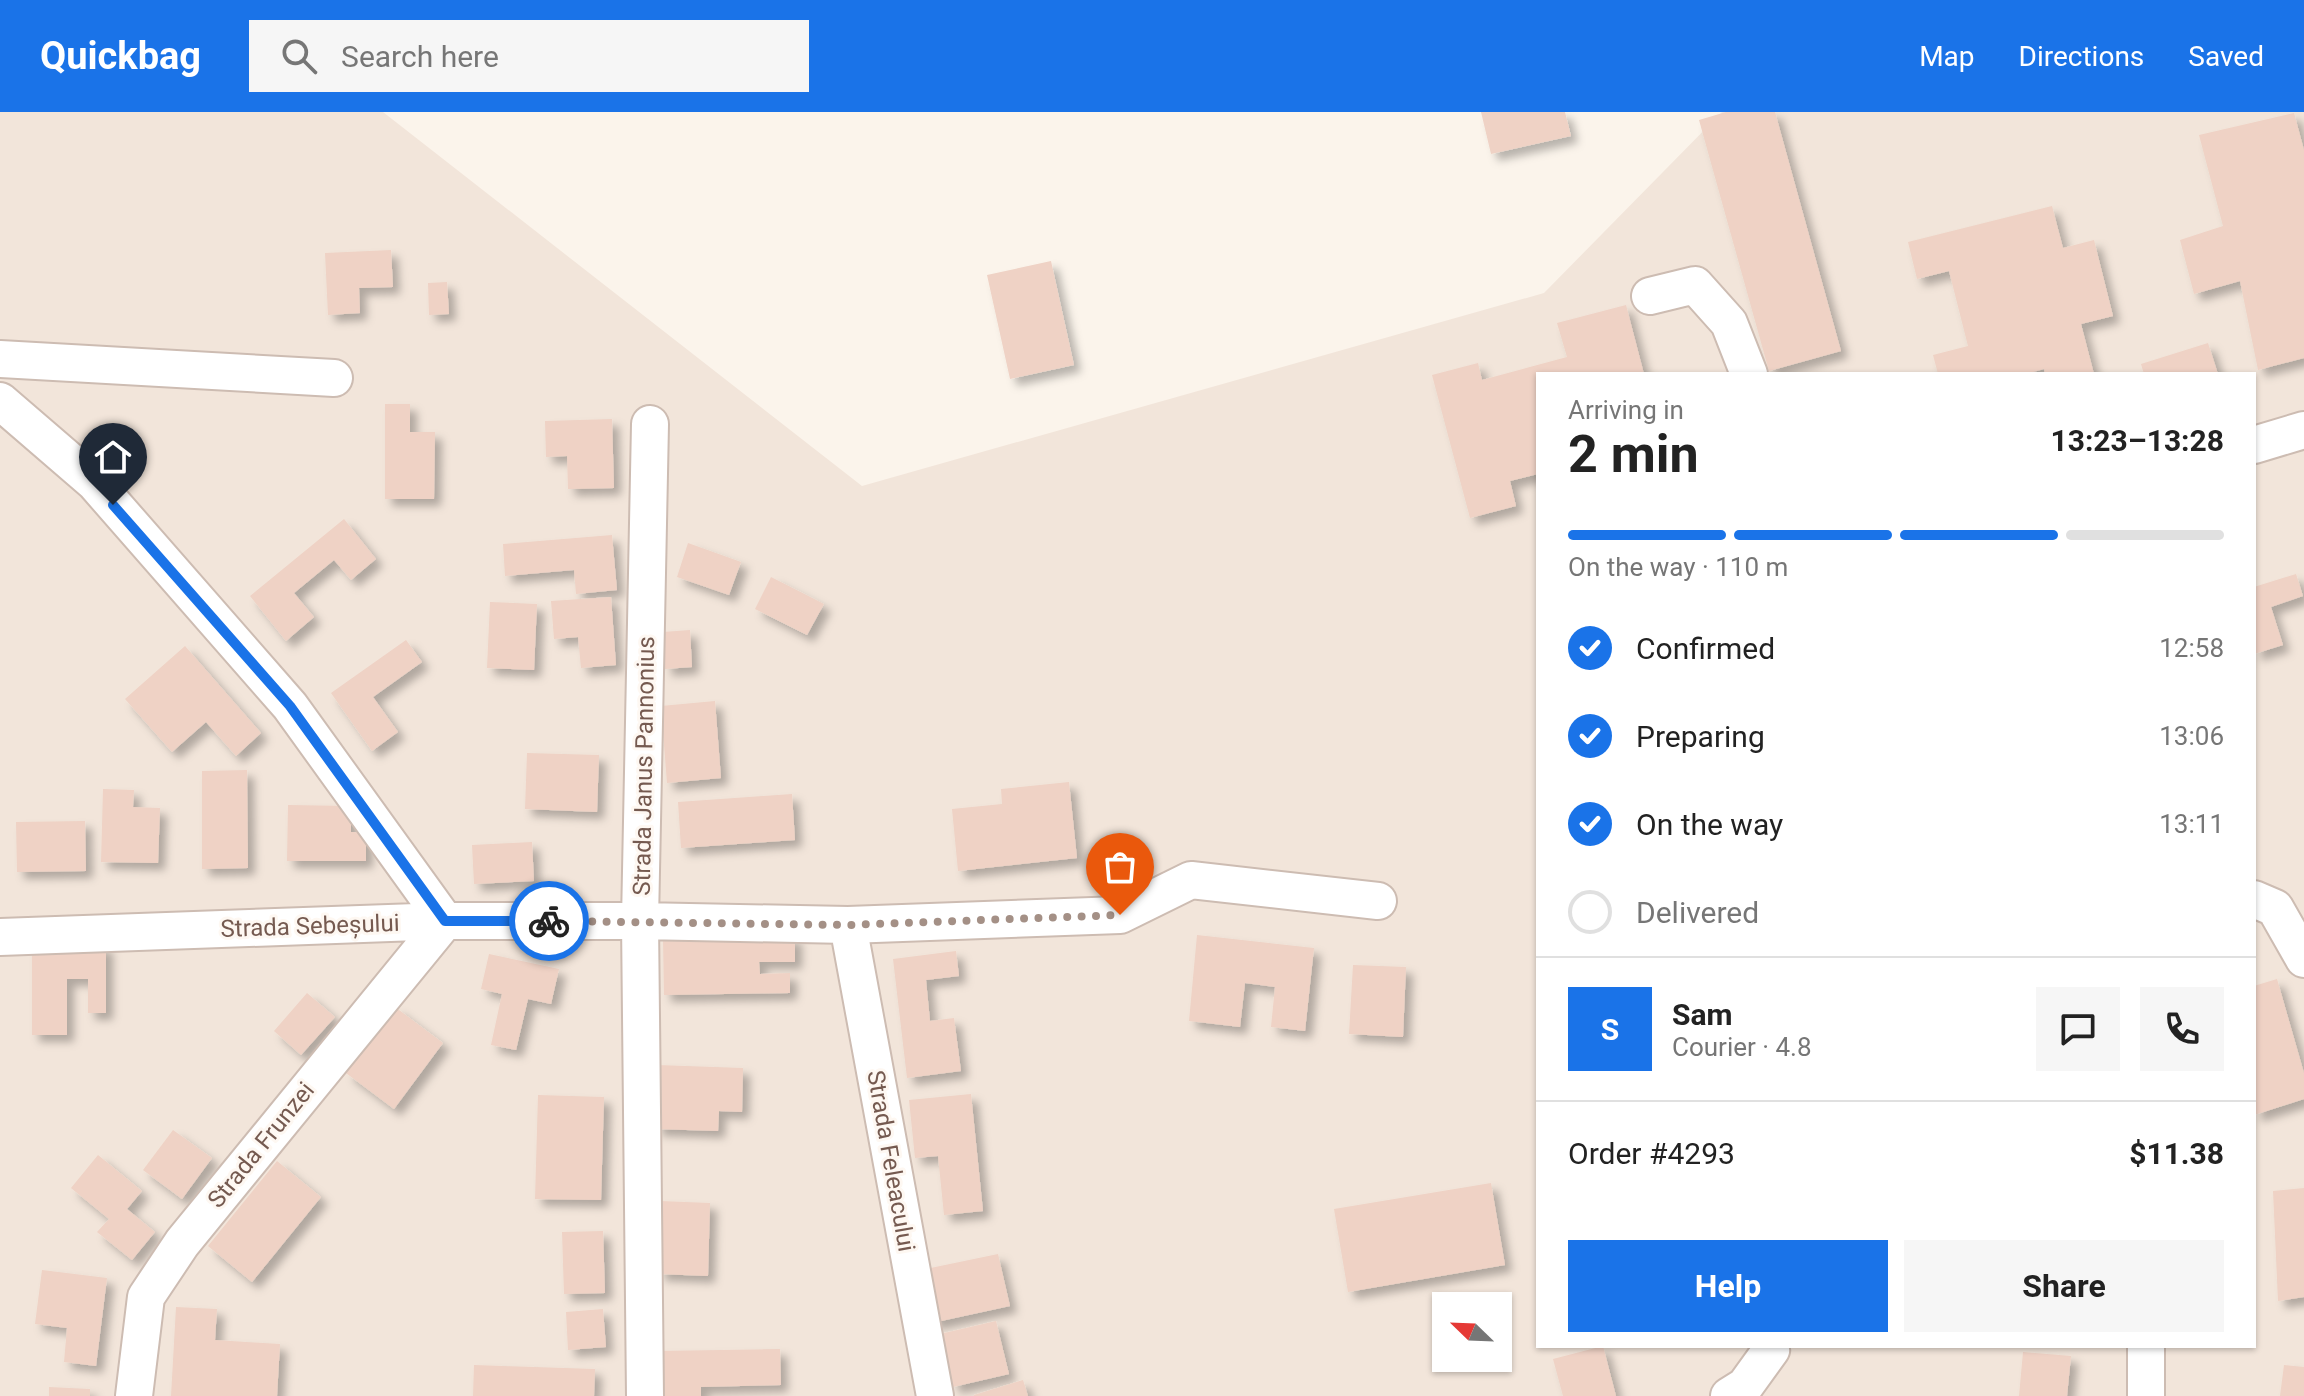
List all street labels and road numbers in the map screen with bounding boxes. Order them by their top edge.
street label: Strada Janus Pannonius [628,636,660,896]
street label: Strada Sebeșului [220,909,400,943]
street label: Strada Feleacului [861,1068,921,1254]
street label: Strada Frunzei [202,1077,320,1213]

